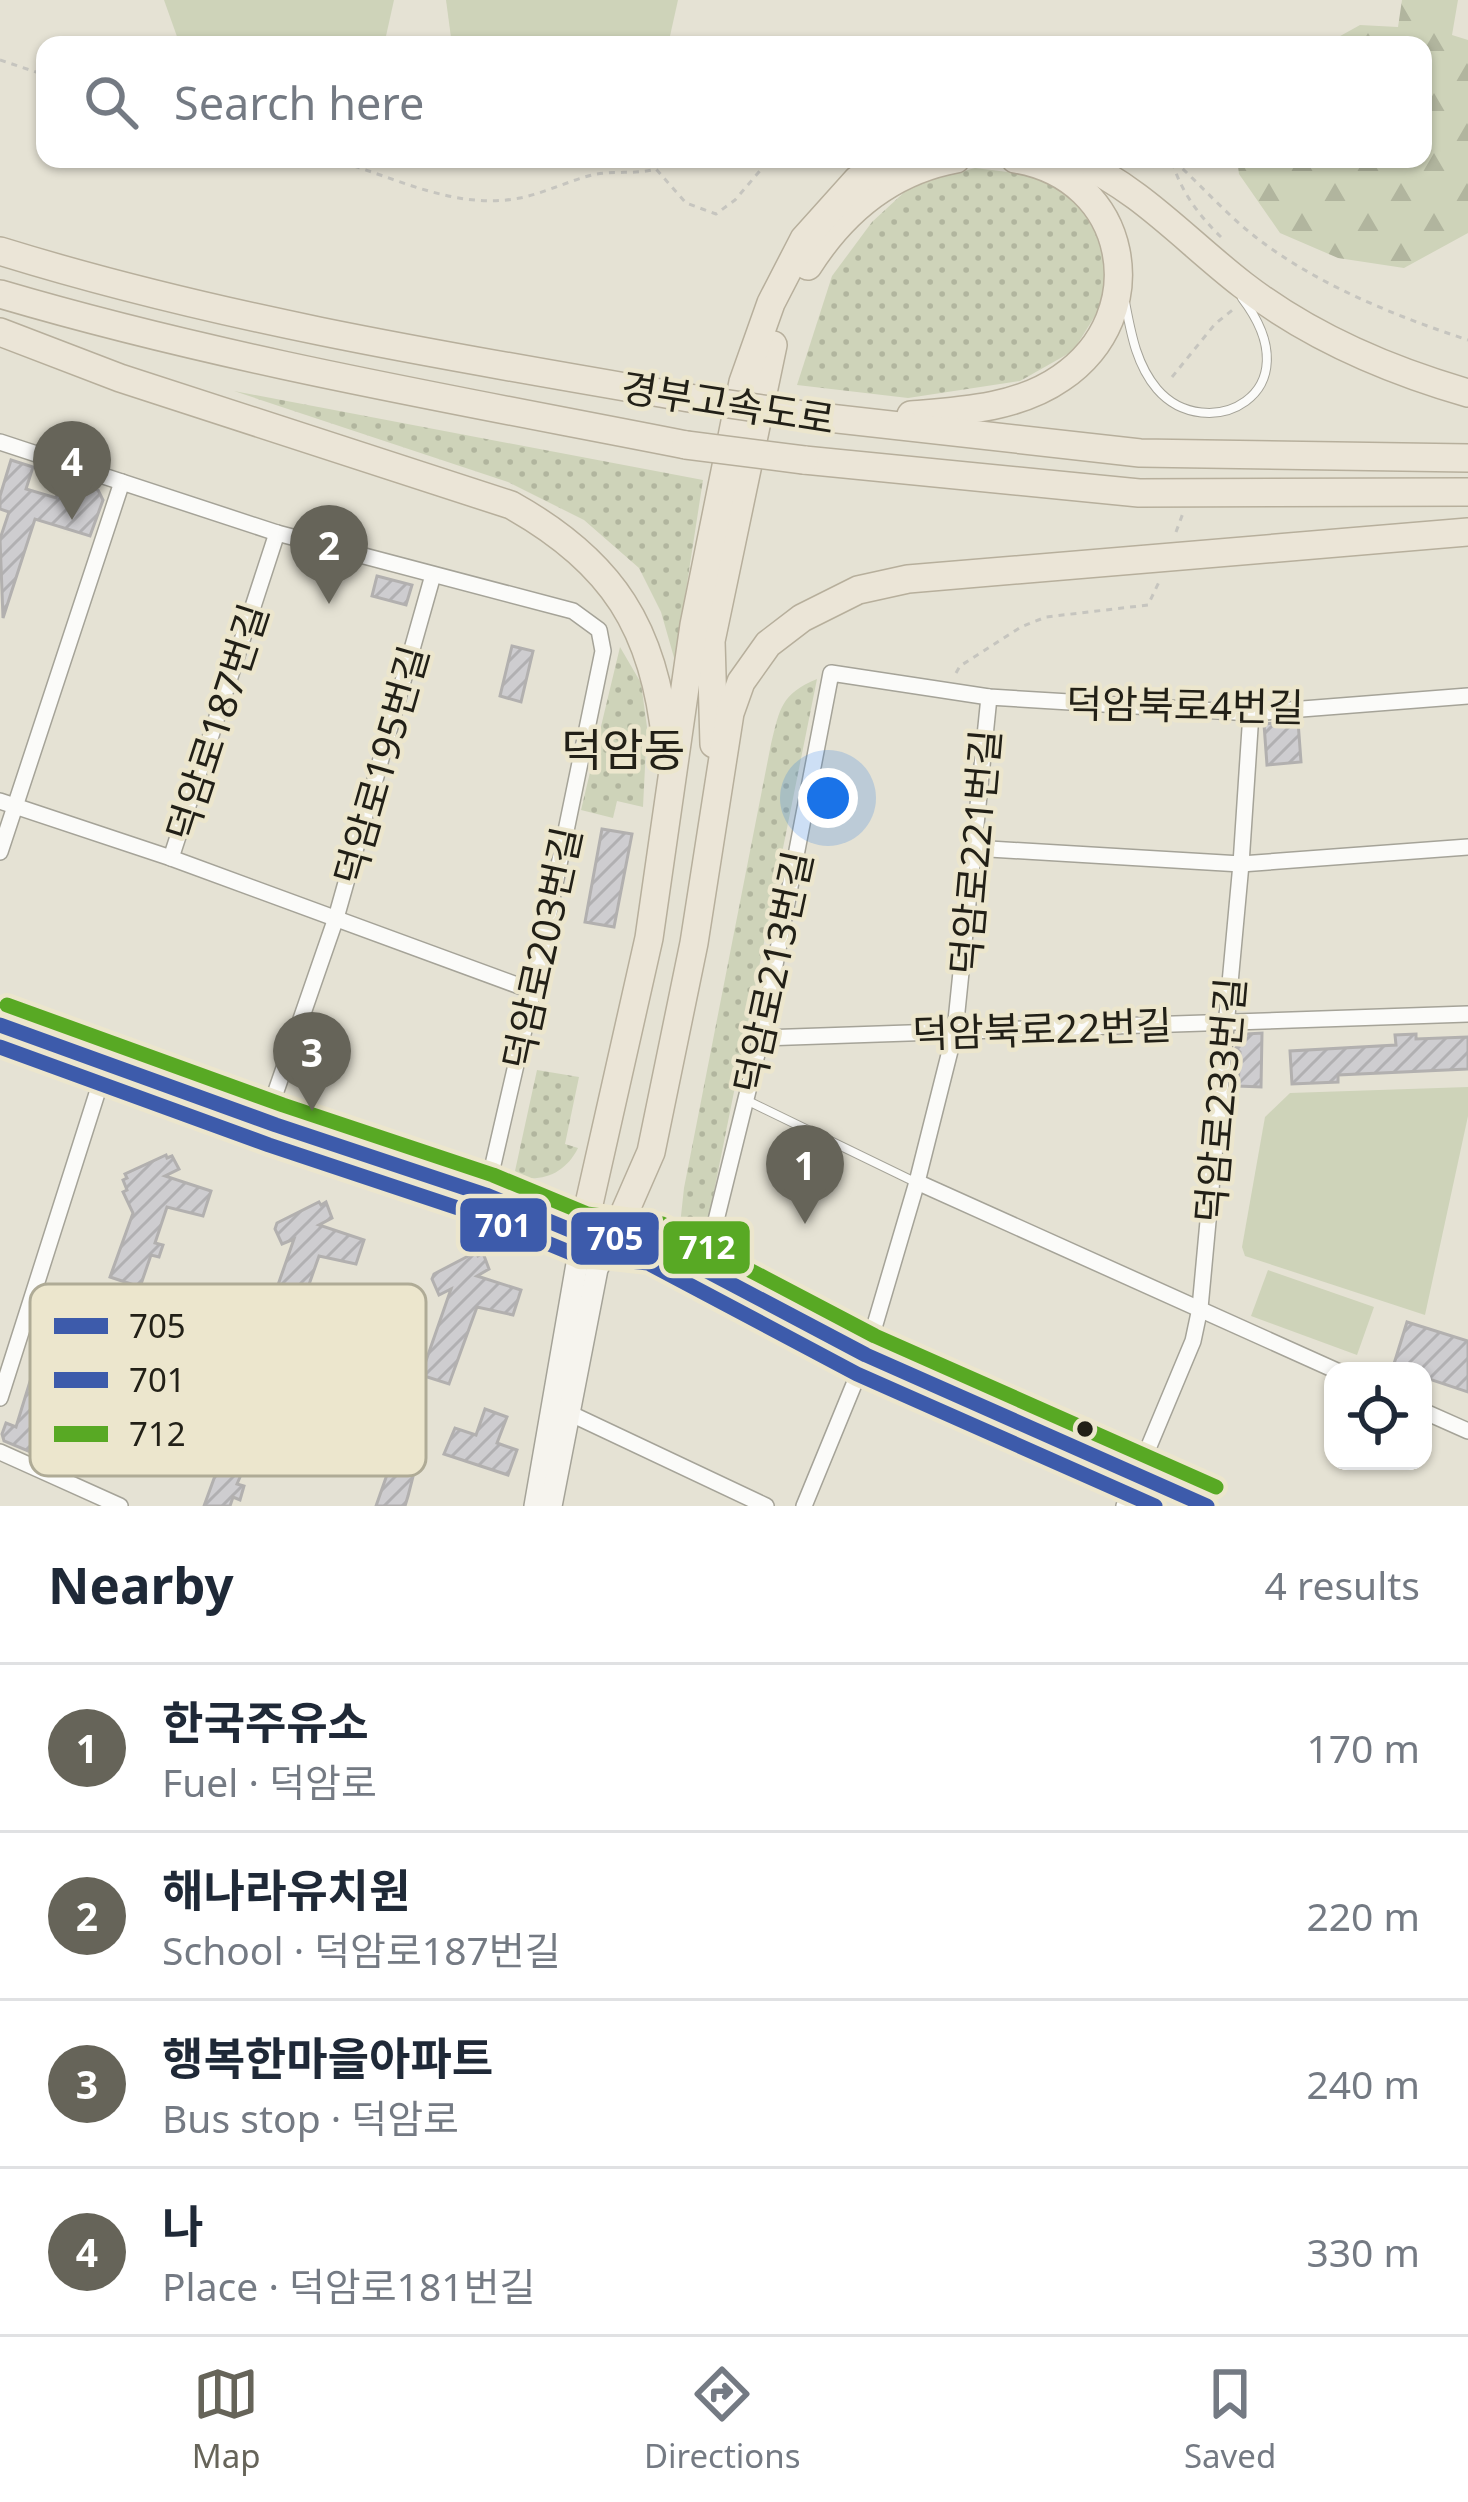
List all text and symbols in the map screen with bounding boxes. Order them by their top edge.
search box [36,36,1432,168]
icon: search [78,69,144,135]
text: Search here [174,72,424,133]
street label: 경부고속도로 [618,359,838,445]
pin: 4 [33,421,111,520]
pin: 2 [290,505,368,604]
street label: 덕암로187번길 [153,597,279,847]
street label: 덕암로195번길 [321,639,439,891]
street label: 덕암북로4번길 [1066,675,1304,733]
district label: 덕암동 [561,718,685,779]
street label: 덕암로221번길 [937,727,1011,977]
your location [798,768,858,828]
street label: 덕암로203번길 [489,822,593,1074]
street label: 덕암로213번길 [720,846,824,1098]
street label: 덕암로233번길 [1182,975,1256,1225]
street label: 덕암북로22번길 [911,997,1173,1059]
pin: 3 [273,1012,351,1111]
pin: 1 [766,1125,844,1224]
line badge: 701 [458,1196,549,1254]
text: 701 [475,1202,531,1247]
line badge: 705 [569,1210,661,1267]
text: 705 [587,1215,643,1260]
line badge: 712 [661,1219,752,1276]
text: 712 [679,1224,735,1269]
legend [30,1284,426,1476]
text: 705 [129,1303,186,1348]
text: 701 [129,1357,186,1402]
map controls [1324,1362,1432,1470]
button: locate [1324,1362,1432,1470]
text: 712 [129,1411,186,1456]
unlabelled marker [1074,1418,1096,1440]
text: Nearby [48,1549,234,1619]
text: 4 results [1265,1558,1420,1611]
text: 한국주유소 [162,1691,369,1752]
text: 1 [76,1721,98,1774]
text: 170 m [1306,1721,1420,1774]
text: Fuel · 덕암로 [162,1755,377,1808]
text: 해나라유치원 [162,1859,410,1920]
text: 2 [76,1889,98,1942]
text: 220 m [1306,1889,1420,1942]
text: School · 덕암로187번길 [162,1923,561,1976]
text: 행복한마을아파트 [162,2027,493,2088]
text: 3 [76,2057,98,2110]
text: 240 m [1306,2057,1420,2110]
text: Bus stop · 덕암로 [162,2091,459,2144]
text: 나 [162,2195,203,2256]
text: 4 [76,2225,98,2278]
text: 330 m [1306,2225,1420,2278]
text: Place · 덕암로181번길 [162,2259,535,2312]
tab: Map [192,2361,260,2478]
tab: Directions [644,2361,801,2478]
tab: Saved [1184,2361,1276,2478]

